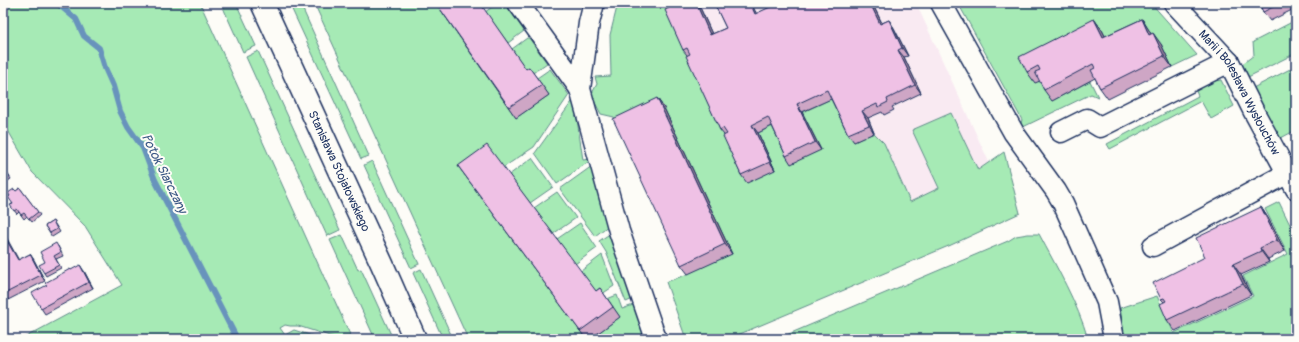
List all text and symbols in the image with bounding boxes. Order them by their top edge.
street label: Marii i Bolesława Wysłouchów [1195,27,1283,158]
street label: Stanisława Stojałowskiego [305,109,373,235]
water label: Potok Siarczany [138,131,191,217]

